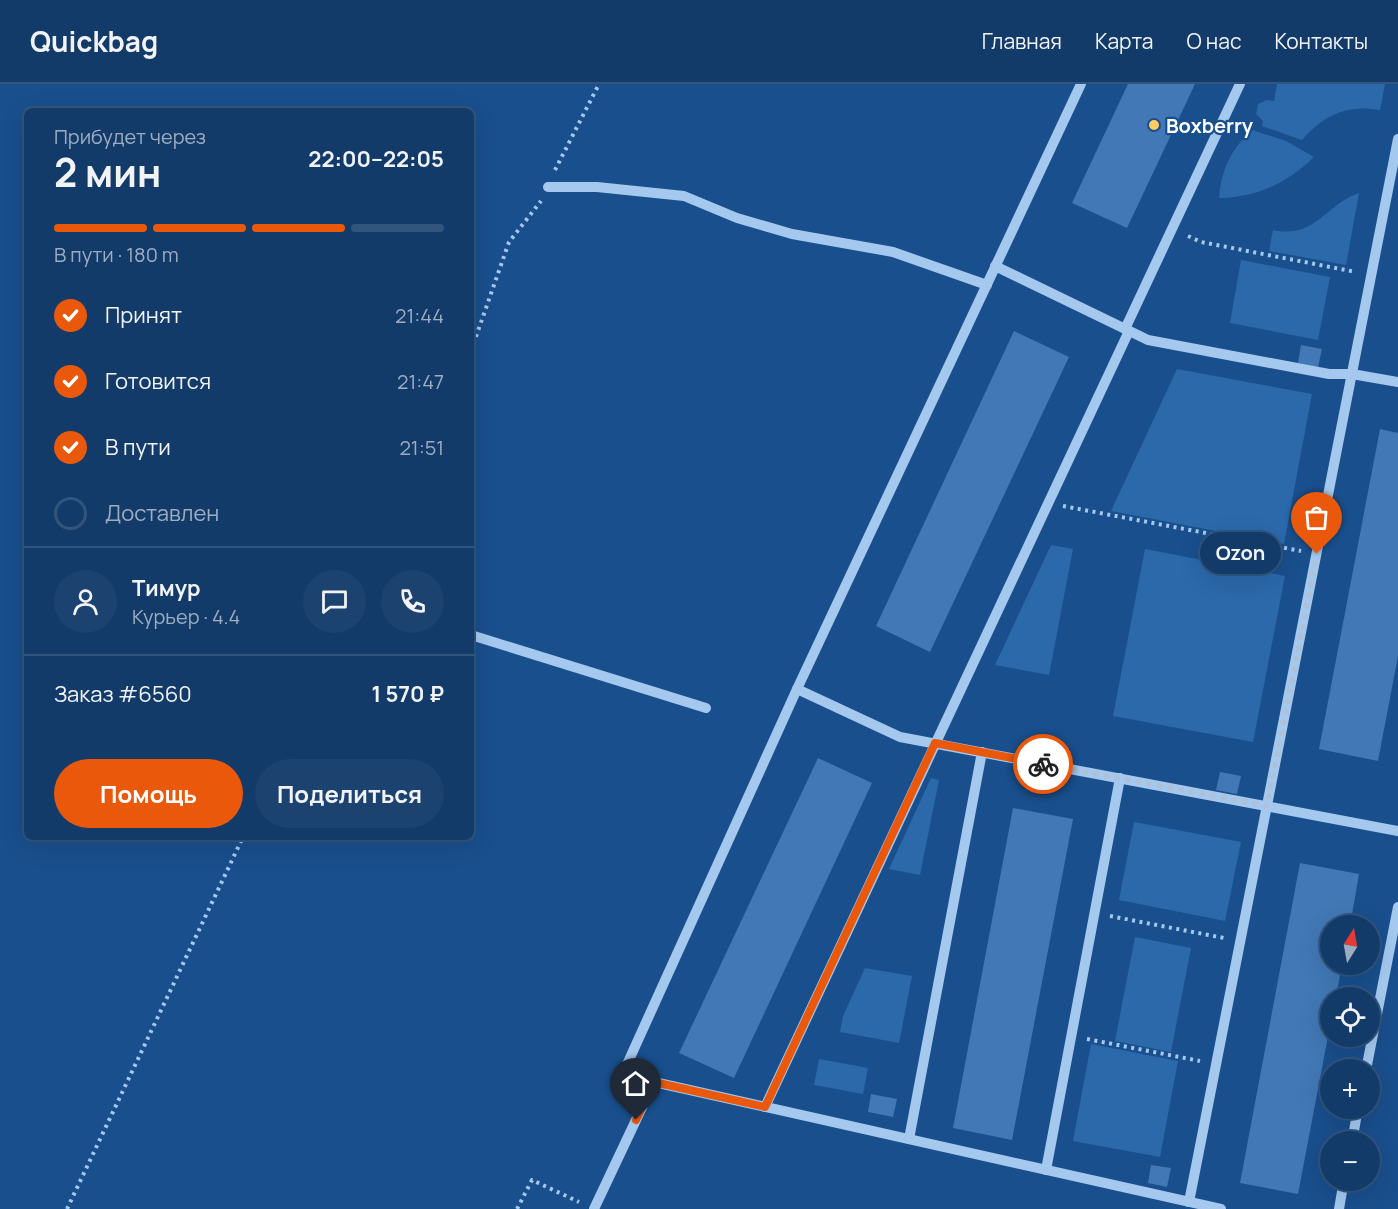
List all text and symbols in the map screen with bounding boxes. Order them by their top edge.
text: Quickbag [30,22,158,60]
text: Главная [982,27,1062,55]
text: Карта [1095,27,1153,55]
text: О нас [1186,27,1242,55]
text: Контакты [1275,27,1368,55]
place label: Boxberry [1166,112,1254,139]
marker: Boxberry [1147,118,1161,132]
text: Прибудет через [54,123,206,150]
text: 22:00–22:05 [308,144,444,174]
text: 2 мин [54,145,161,199]
text: В пути · 180 m [54,241,179,268]
icon: check [54,299,87,332]
text: Принят [105,300,182,330]
text: 21:44 [395,302,444,329]
icon: check [54,365,87,398]
text: Готовится [105,366,211,396]
text: 21:47 [397,368,444,395]
icon: check [54,431,87,464]
text: В пути [105,432,171,462]
text: 21:51 [399,434,444,461]
pin [1291,492,1342,554]
text: Доставлен [105,498,219,528]
icon: bag [1300,501,1333,534]
callout: Ozon [1200,533,1281,575]
text: Ozon [1216,539,1265,566]
button: person [54,570,117,633]
button: chat [303,570,366,633]
button: phone [381,570,444,633]
text: Тимур [132,573,201,603]
text: Курьер · 4.4 [132,603,240,630]
text: Заказ #6560 [54,679,192,709]
text: 1 570 ₽ [371,679,444,709]
courier [1013,734,1073,794]
icon: bike [1027,748,1060,781]
button: Помощь [54,759,243,828]
button: Поделиться [255,759,444,828]
north arrow [1320,915,1380,975]
map controls [1320,915,1380,1191]
button: locate [1320,987,1380,1047]
pin [610,1058,661,1120]
button: + [1320,1059,1380,1119]
icon: home [619,1067,652,1100]
button: − [1320,1131,1380,1191]

